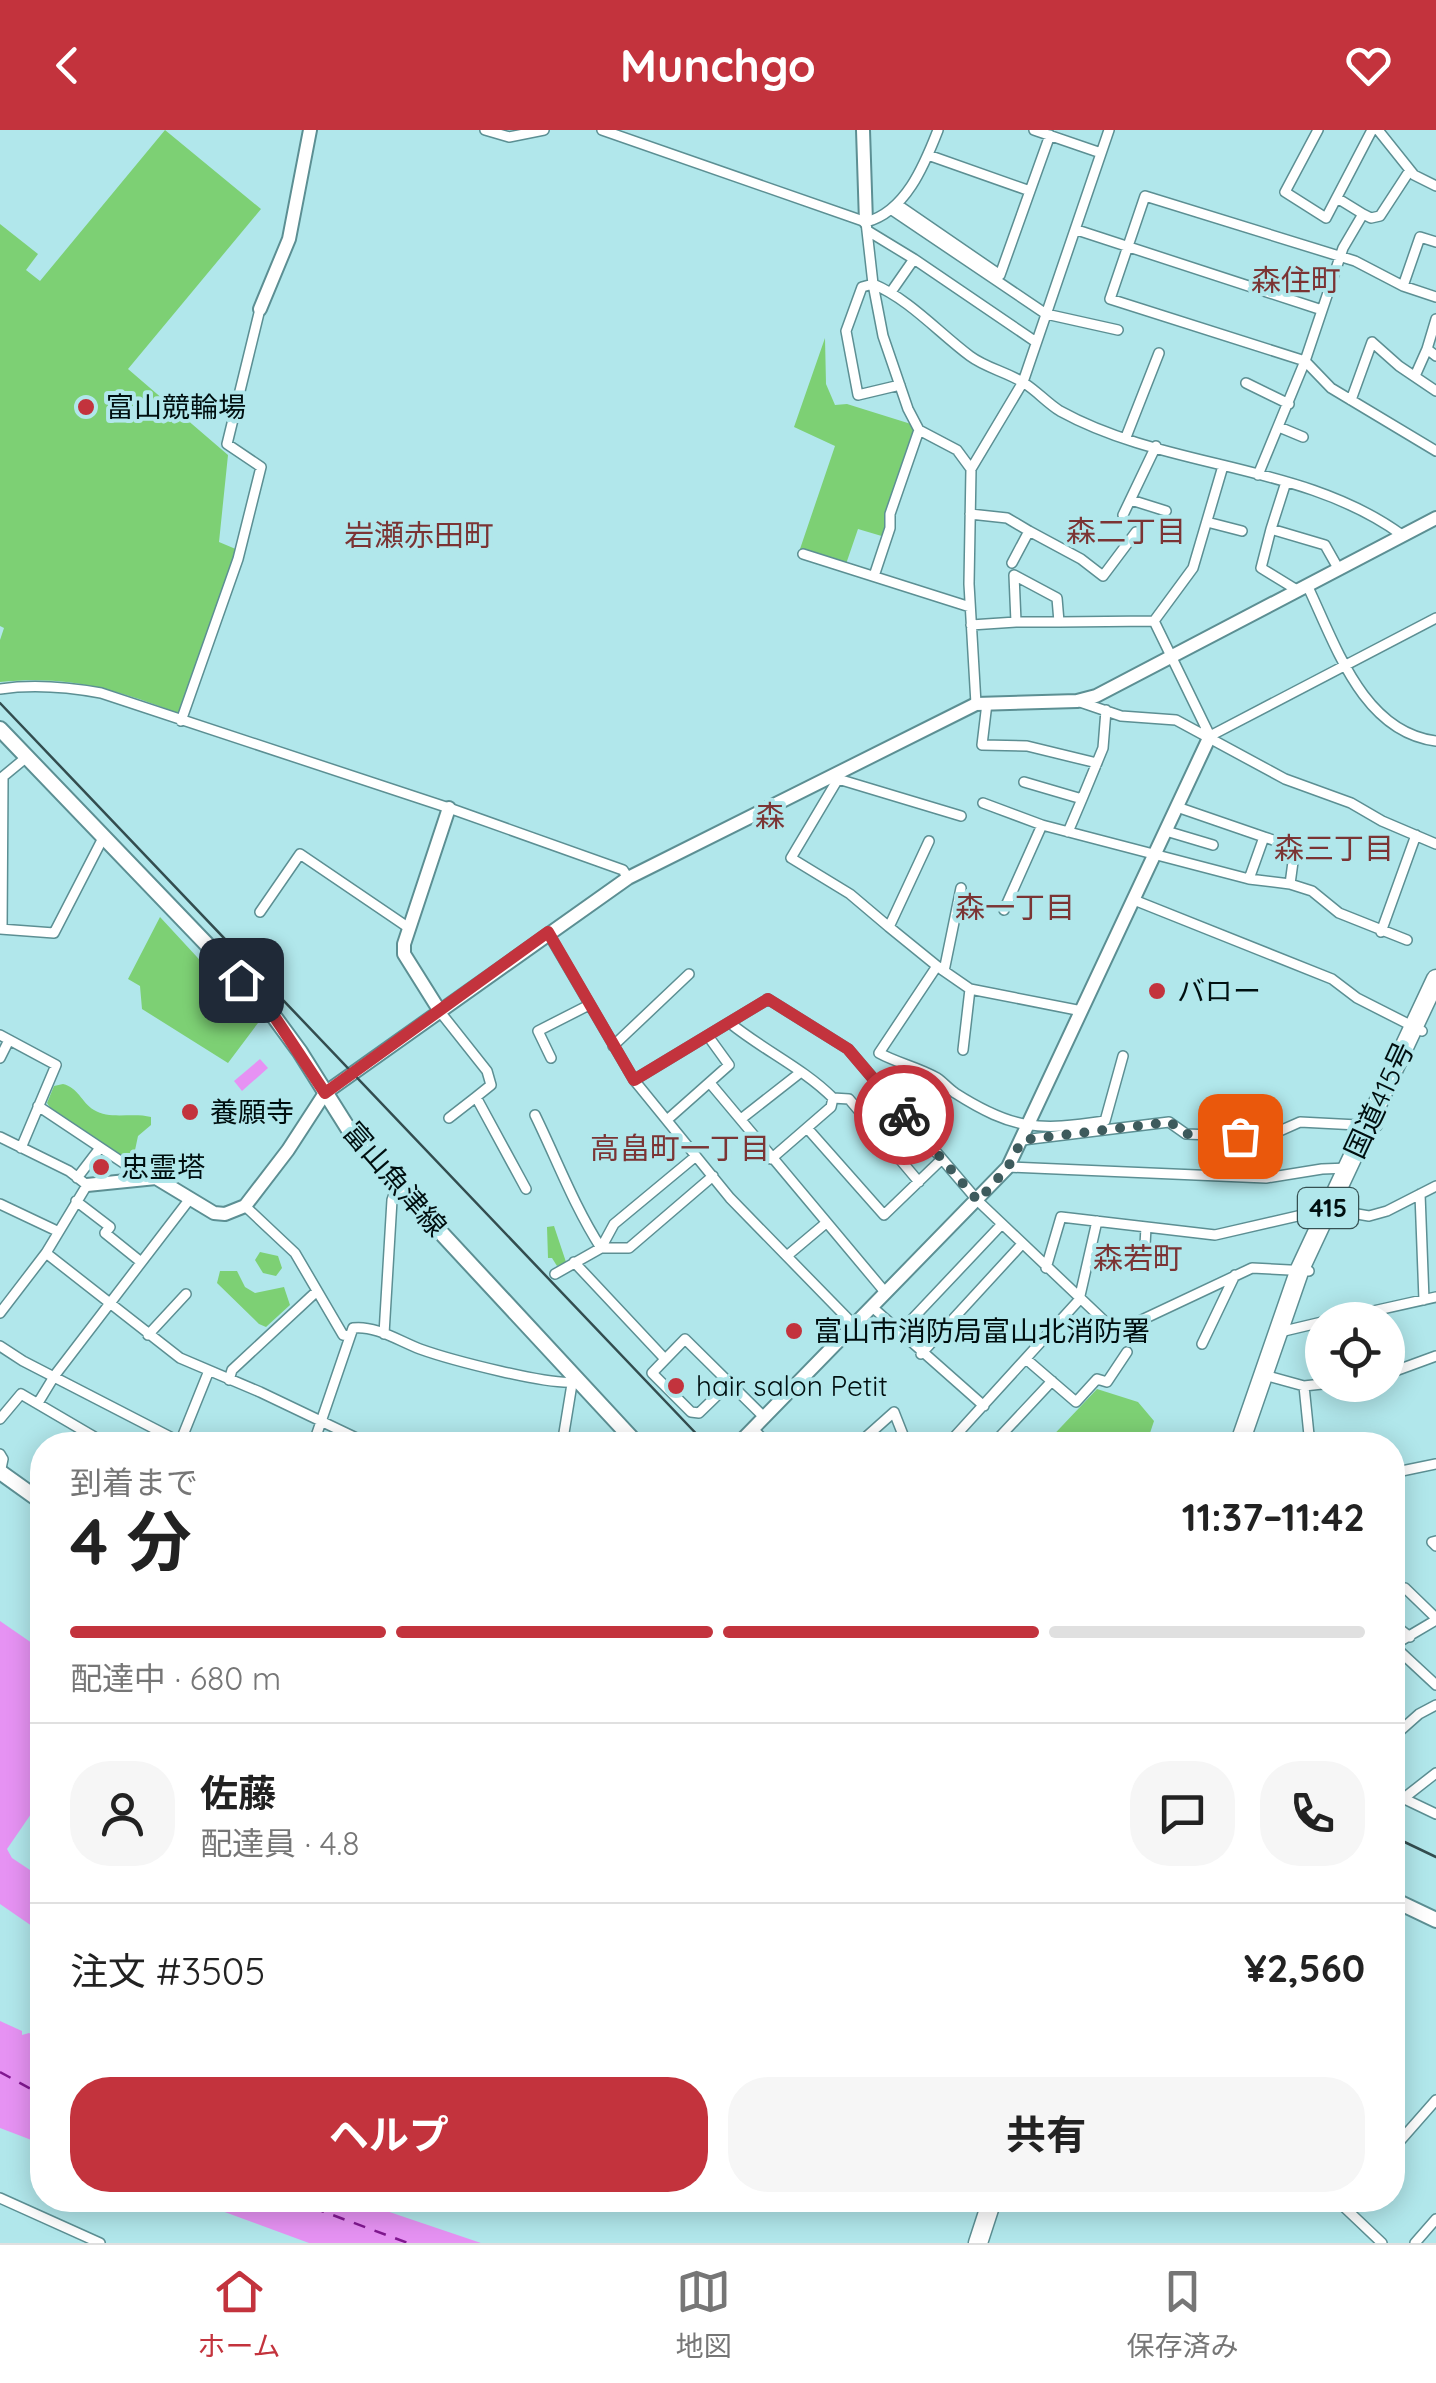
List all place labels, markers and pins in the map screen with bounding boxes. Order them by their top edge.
place label: 富山競輪場 [106,389,246,424]
marker: 富山競輪場 [75,396,97,418]
pin [199,938,284,1023]
place label: バロー [1177,973,1261,1008]
marker: バロー [1146,980,1168,1002]
place label: 養願寺 [210,1094,294,1129]
pin [1198,1094,1283,1179]
marker: 養願寺 [179,1101,201,1123]
place label: 忠霊塔 [121,1149,205,1184]
marker: 忠霊塔 [90,1156,112,1178]
place label: 富山市消防局富山北消防署 [814,1313,1150,1348]
marker: 富山市消防局富山北消防署 [783,1320,805,1342]
place label: hair salon Petit [696,1368,888,1403]
marker: hair salon Petit [665,1375,687,1397]

